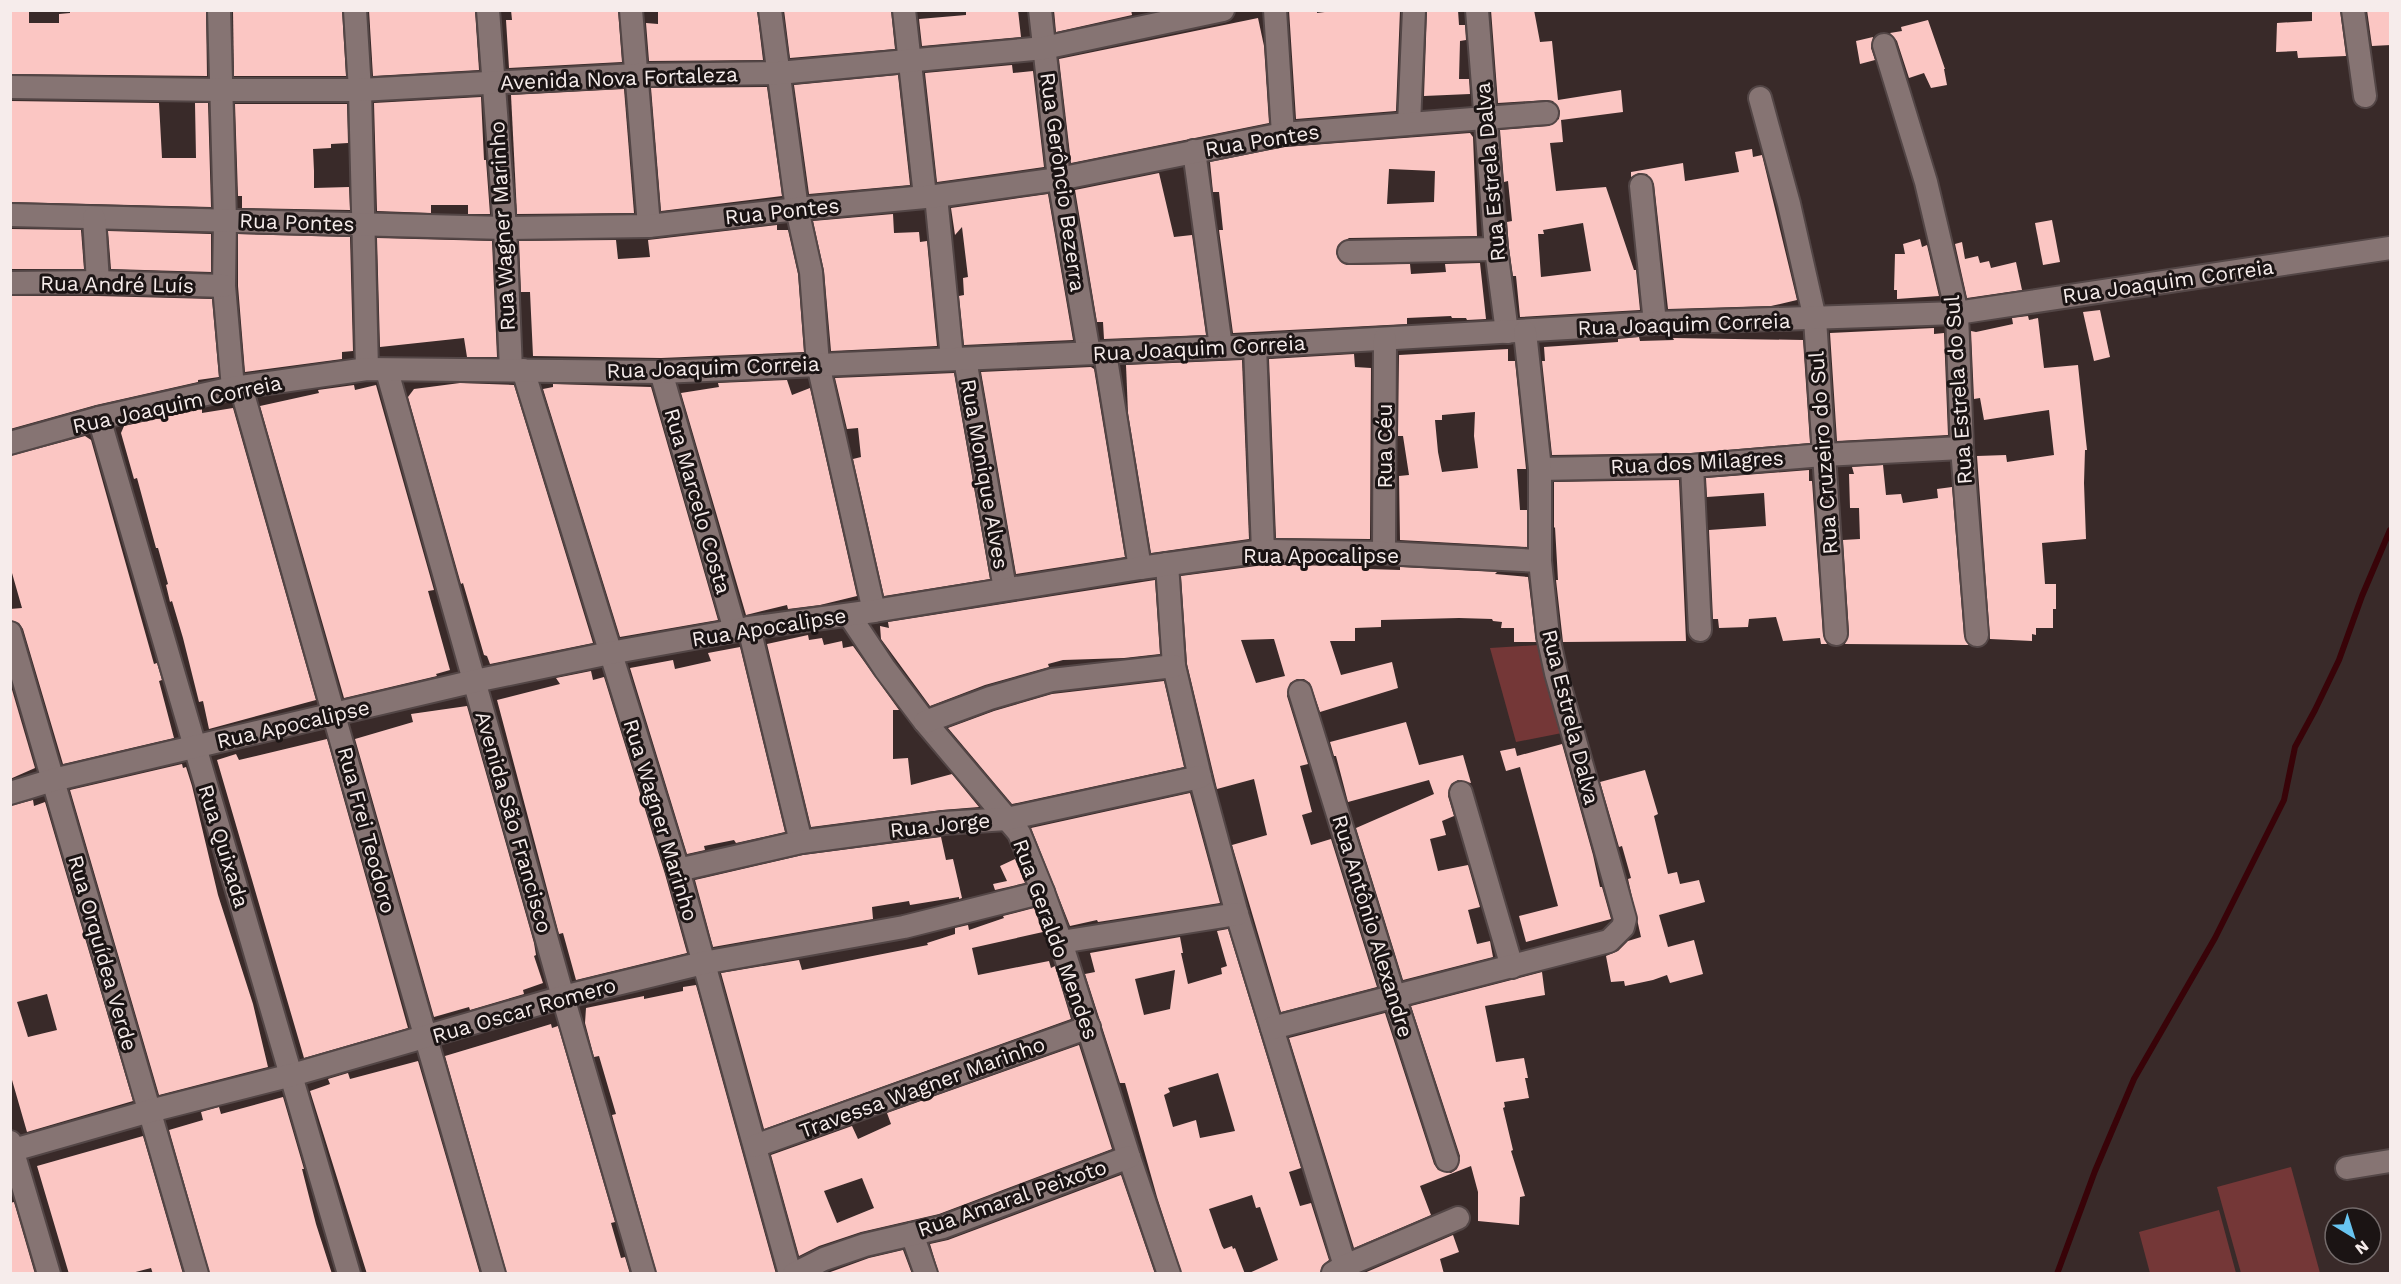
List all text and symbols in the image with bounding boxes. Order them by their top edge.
street label: Avenida Nova Fortaleza [500,61,739,95]
street label: Rua Gerôncio Bezerra [1035,71,1091,293]
street label: Rua Estrela Dalva [1470,81,1510,262]
street label: Rua Pontes [1203,119,1321,161]
street label: Rua Wagner Marinho [484,121,520,331]
street label: Rua Pontes [723,193,841,229]
street label: Rua Pontes [239,207,355,237]
street label: Rua Joaquim Correia [2061,254,2275,308]
street label: Rua André Luís [40,270,194,298]
street label: Rua Estrela do Sul [1939,294,1977,485]
street label: Rua Joaquim Correia [1577,308,1791,340]
street label: Rua Joaquim Correia [1092,330,1306,366]
street label: Rua Cruzeiro do Sul [1803,350,1843,555]
street label: Rua Joaquim Correia [606,351,820,383]
street label: Rua Joaquim Correia [70,370,284,438]
street label: Rua Monique Alves [956,377,1014,571]
street label: Rua Céu [1372,404,1397,488]
street label: Rua Marcelo Costa [660,405,737,597]
street label: Rua dos Milagres [1610,445,1784,479]
street label: Rua Apocalipse [1243,543,1399,568]
street label: Rua Apocalipse [690,602,848,652]
street label: Rua Estrela Dalva [1537,627,1605,807]
street label: Rua Apocalipse [214,694,372,754]
street label: Avenida São Francisco [470,708,558,936]
street label: Rua Wagner Marinho [618,716,704,924]
street label: Rua Frei Teodoro [333,744,401,916]
street label: Rua Quixada [193,781,255,911]
street label: Rua Jorge [889,807,991,843]
street label: Rua Antônio Alexandre [1327,812,1419,1040]
street label: Rua Geraldo Mendes [1008,835,1104,1043]
street label: Rua Orquídea Verde [63,852,143,1054]
street label: Rua Oscar Romero [429,972,619,1048]
street label: Travessa Wagner Marinho [796,1031,1048,1143]
street label: Rua Amaral Peixoto [914,1154,1110,1242]
north arrow [2323,1206,2383,1266]
text: N [2351,1236,2372,1259]

